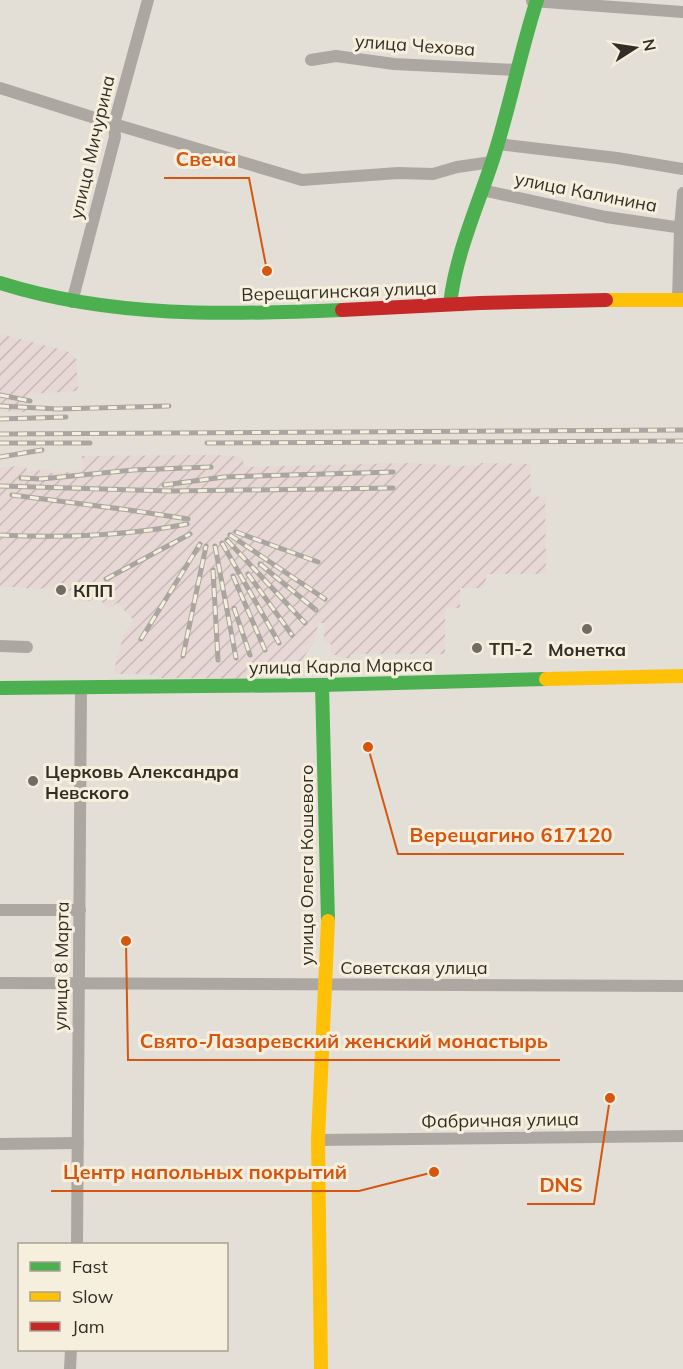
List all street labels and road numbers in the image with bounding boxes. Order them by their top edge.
street label: улица Чехова [354,29,476,61]
street label: улица Мичурина [64,73,120,221]
street label: улица Калинина [513,167,659,217]
street label: Верещагинская улица [241,276,437,306]
street label: улица Карла Маркса [249,653,433,679]
street label: улица Олега Кошевого [295,765,318,965]
street label: улица 8 Марта [48,901,74,1031]
street label: Советская улица [340,956,488,979]
street label: Фабричная улица [421,1107,579,1133]

